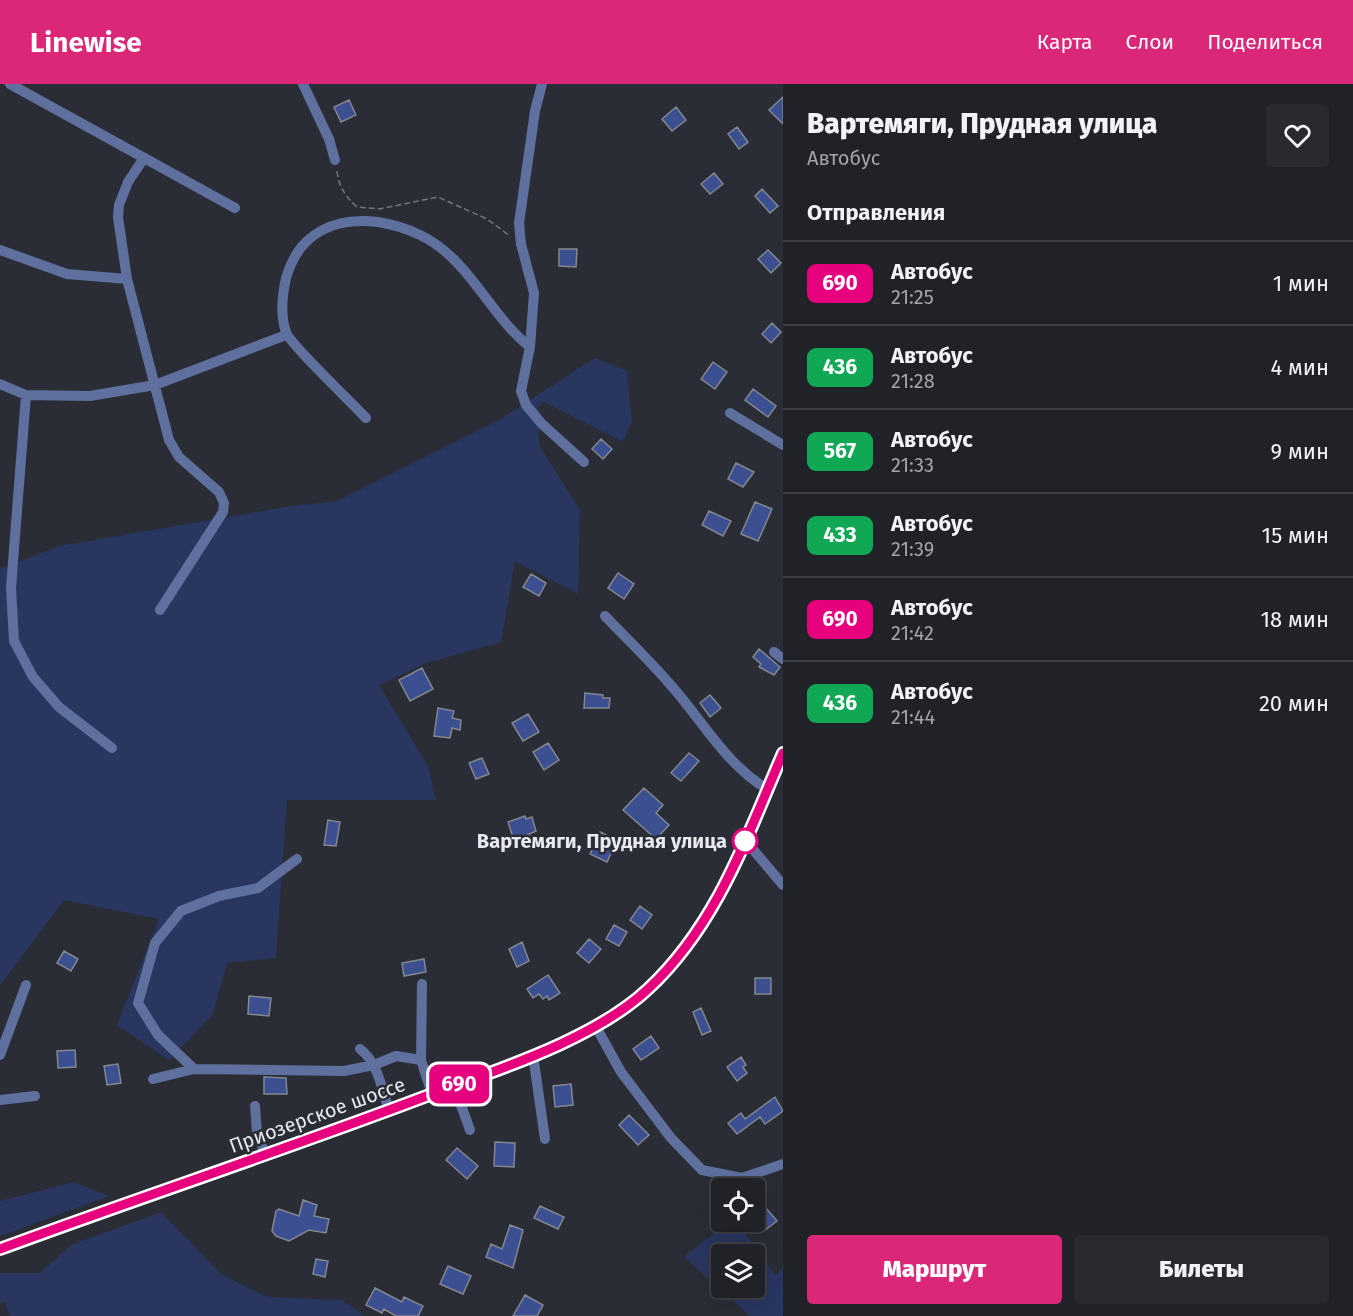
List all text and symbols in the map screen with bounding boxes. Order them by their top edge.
text: Linewise [30,26,142,59]
text: Карта [1037,29,1093,55]
text: Слои [1126,29,1174,55]
text: Поделиться [1207,29,1323,55]
button: heart [1266,104,1329,167]
text: Вартемяги, Прудная улица [807,107,1157,140]
text: Автобус [807,146,880,170]
text: Отправления [807,199,945,226]
text: Автобус [891,258,973,285]
text: 690 [822,270,858,296]
text: 1 мин [1273,270,1329,297]
text: 21:25 [891,285,934,309]
text: Автобус [891,342,973,369]
text: 436 [823,354,857,380]
text: 4 мин [1270,354,1329,381]
text: 21:28 [891,369,935,393]
text: Автобус [891,426,973,453]
text: 567 [824,438,856,464]
text: 9 мин [1271,438,1329,465]
text: 21:33 [891,453,934,477]
text: Автобус [891,510,973,537]
text: 433 [823,522,857,548]
text: 15 мин [1262,522,1329,549]
text: 21:39 [891,537,934,561]
text: Автобус [891,594,973,621]
text: 690 [822,606,858,632]
text: 18 мин [1261,606,1329,633]
text: 21:42 [891,621,934,645]
text: Автобус [891,678,973,705]
text: 436 [823,690,857,716]
text: 20 мин [1259,690,1329,717]
text: 21:44 [891,705,935,729]
marker: Вартемяги, Прудная улица [732,828,758,854]
place label: Вартемяги, Прудная улица [477,829,727,853]
line badge: 690 [424,1064,494,1104]
text: 690 [441,1071,477,1097]
street label: Приозерское шоссе [226,1072,408,1158]
map controls [711,1178,765,1298]
button: locate [711,1178,765,1232]
button: Маршрут [807,1235,1062,1304]
button: Билеты [1074,1235,1329,1304]
button: layers [711,1244,765,1298]

